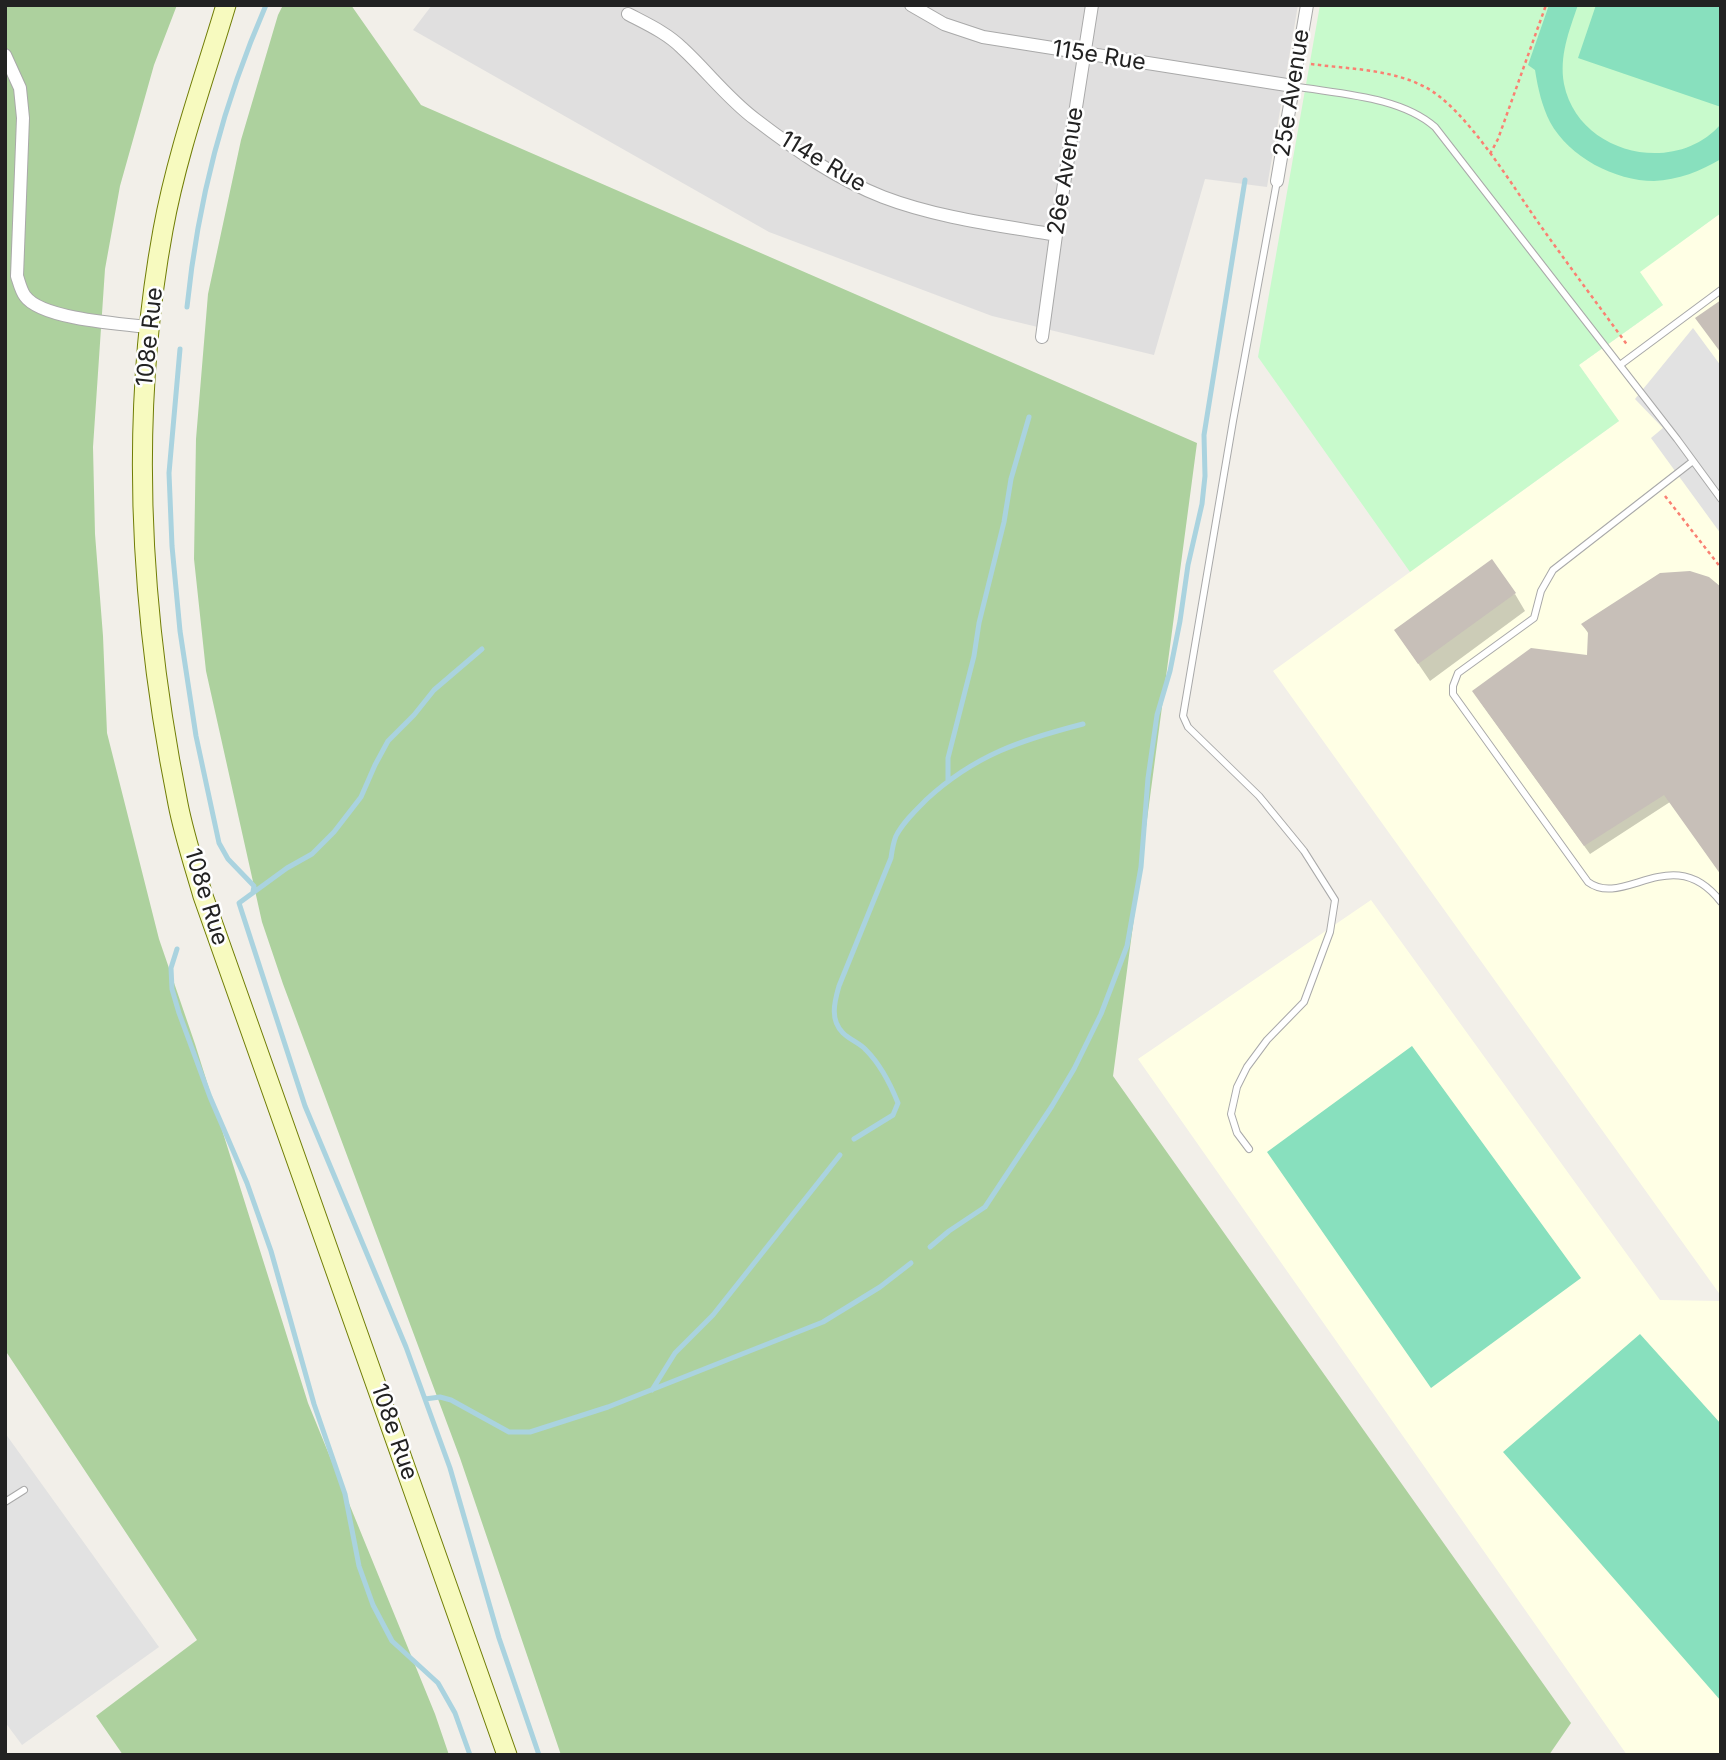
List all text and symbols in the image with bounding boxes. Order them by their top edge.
street label: 25e Avenue [1268,27,1316,159]
street label: 115e Rue [1050,35,1148,77]
street label: 26e Avenue [1042,105,1090,237]
street label: 114e Rue [775,126,871,198]
street label: 108e Rue [131,286,169,388]
street label: 108e Rue [178,845,234,949]
street label: 108e Rue [365,1380,423,1484]

